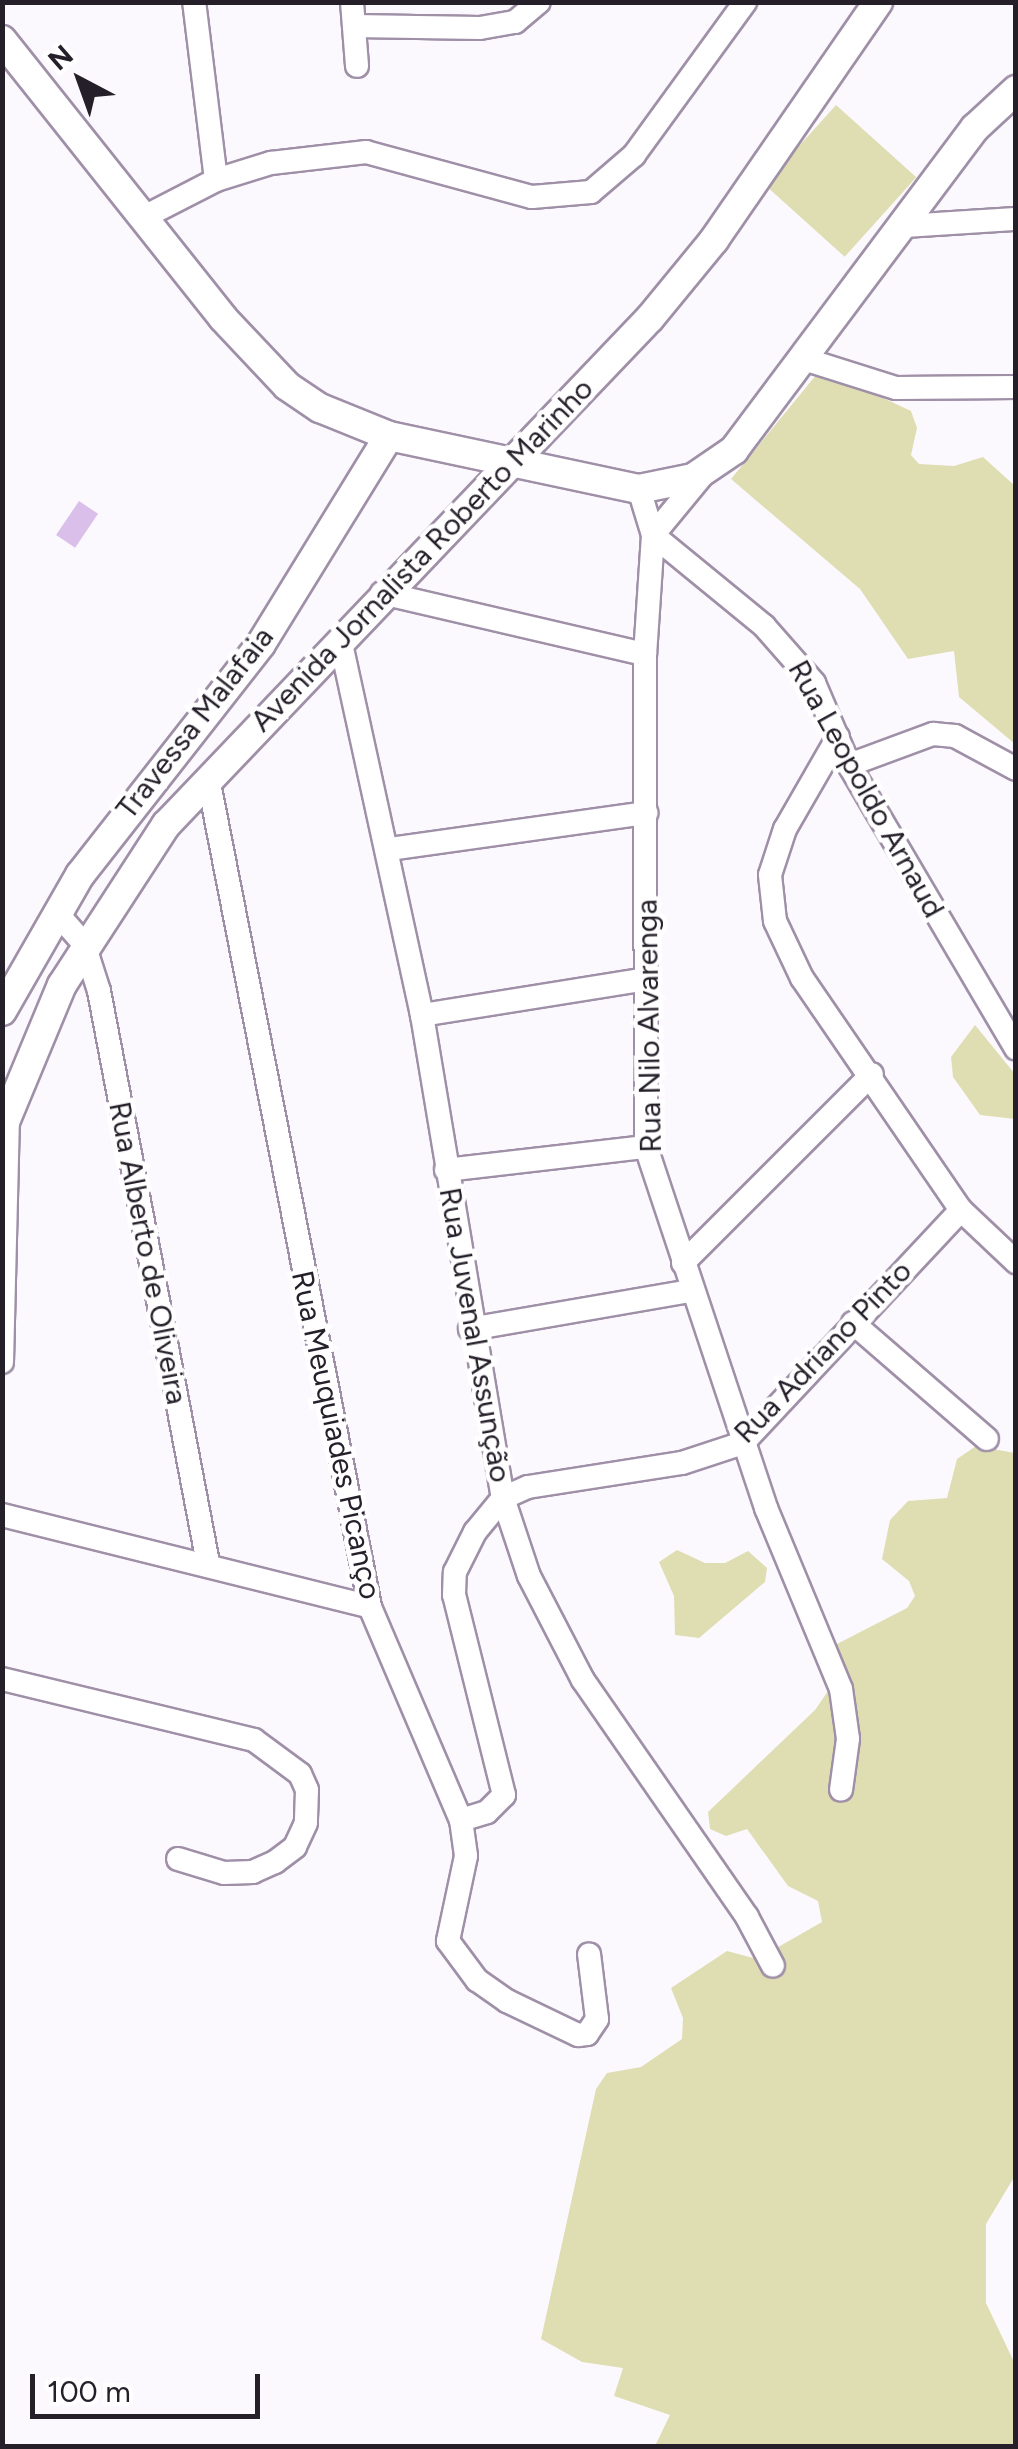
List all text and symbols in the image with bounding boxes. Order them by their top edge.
north arrow [30,30,130,130]
text: N [41,37,80,77]
street label: Avenida Jornalista Roberto Marinho [243,371,601,739]
street label: Travessa Malafaia [109,620,281,826]
street label: Rua Leopoldo Arnaud [780,654,952,924]
street label: Rua Nilo Alvarenga [629,899,669,1153]
street label: Rua Alberto de Oliveira [101,1099,195,1407]
street label: Rua Juvenal Assunção [431,1185,519,1485]
street label: Rua Adriano Pinto [727,1253,919,1451]
street label: Rua Meuquiades Picanço [284,1268,388,1602]
scale bar [35,2354,265,2416]
text: 100 m [47,2373,131,2410]

